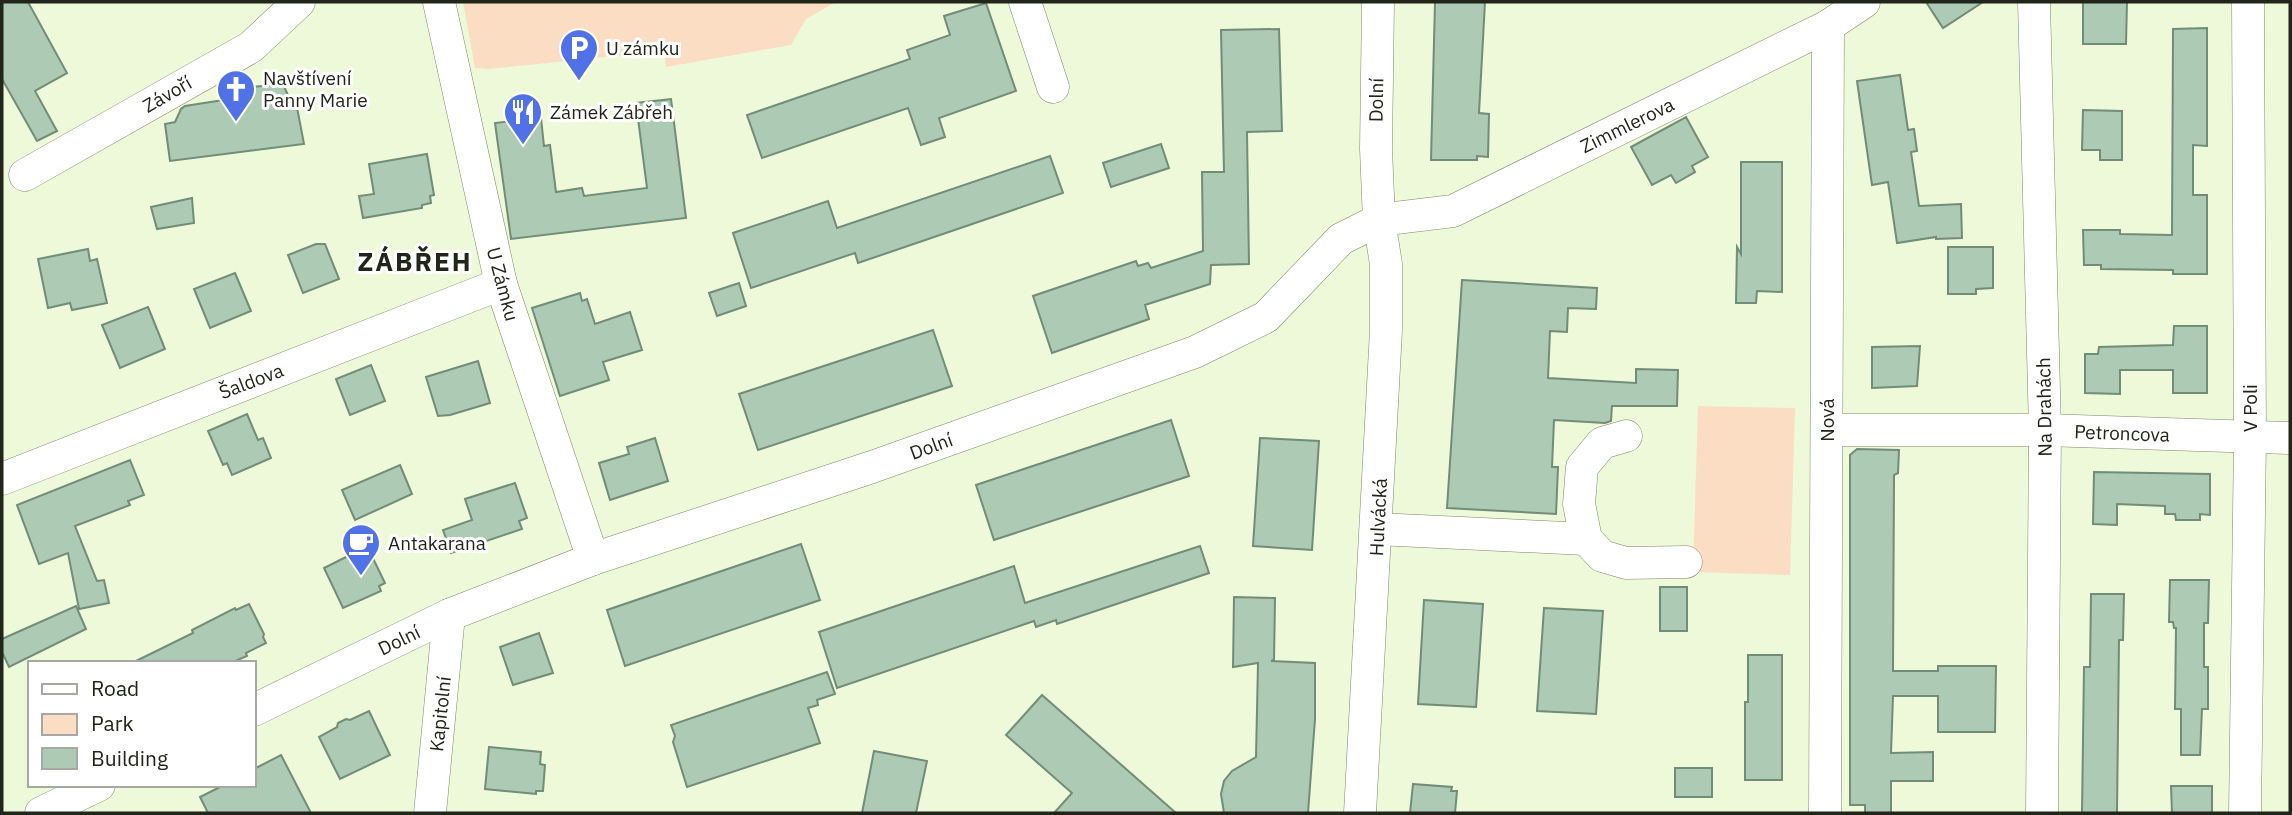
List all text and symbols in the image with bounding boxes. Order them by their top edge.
parking icon: U zámku [558,27,600,82]
place label: U zámku [606,36,680,60]
place label: Navštívení Panny Marie [263,66,368,112]
church icon: Navštívení Panny Marie [215,68,257,123]
street label: Závoří [138,70,196,118]
street label: Dolní [1364,77,1388,122]
restaurant icon: Zámek Zábřeh [502,91,544,146]
street label: Zimmlerova [1576,92,1678,158]
place label: Zámek Zábřeh [550,100,673,124]
district label: ZÁBŘEH [357,244,473,278]
street label: U Zámku [482,244,524,324]
street label: Na Drahách [2031,357,2057,457]
street label: Šaldova [215,358,287,404]
street label: V Poli [2238,384,2262,432]
street label: Nová [1815,398,1839,442]
street label: Petroncova [2074,419,2170,447]
street label: Dolní [906,427,956,465]
street label: Hulvácká [1364,477,1392,557]
cafe icon: Antakarana [340,522,382,577]
place label: Antakarana [388,531,486,555]
street label: Dolní [374,619,424,660]
legend [28,661,256,787]
text: Road [91,674,139,702]
street label: Kapitolní [424,675,456,753]
text: Park [91,709,134,737]
text: Building [91,744,168,772]

